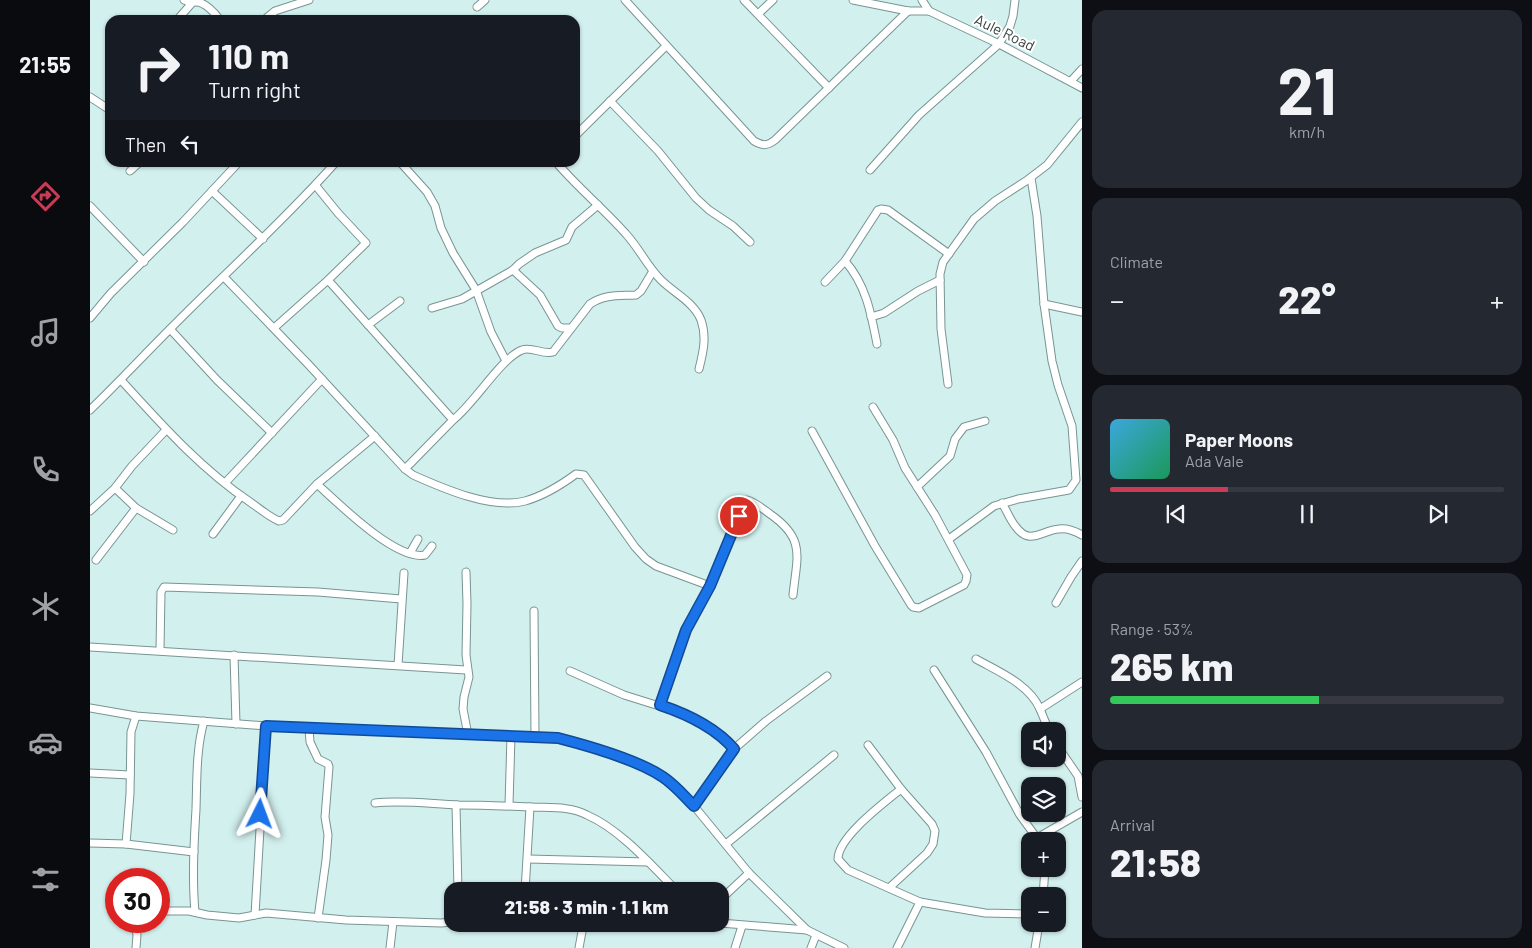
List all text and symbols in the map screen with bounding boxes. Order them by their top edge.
street label: Aule Road [972,10,1038,54]
text: 110 m [208,34,289,76]
icon: right [125,35,190,100]
text: 21 [1277,50,1337,128]
text: 21:55 [19,51,71,77]
text: Turn right [208,76,301,102]
text: km/h [1289,122,1325,141]
icon: left [176,130,204,158]
text: Then [125,133,166,156]
icon: directions [28,179,63,214]
text: Climate [1110,252,1163,271]
text: 22° [1278,276,1336,322]
text: − [1110,283,1124,317]
text: + [1490,283,1504,317]
icon: music [28,315,63,350]
text: Paper Moons [1185,428,1293,451]
text: Ada Vale [1185,451,1244,470]
icon: phone [28,452,63,487]
pin [718,495,760,537]
icon: previous [1162,500,1190,528]
icon: pause [1293,500,1321,528]
icon: next [1424,500,1452,528]
icon: arrive [725,502,753,530]
icon: climate [28,589,63,624]
text: Range · 53% [1110,619,1193,638]
text: 265 km [1110,643,1233,689]
map controls [1021,722,1066,932]
button: sound [1021,722,1066,767]
icon: car [28,725,63,760]
button: layers [1021,777,1066,822]
position arrow [233,787,285,839]
text: Arrival [1110,815,1155,834]
button: + [1021,832,1066,877]
text: 21:58 [1110,839,1201,885]
icon: filters [28,862,63,897]
speed limit sign: 30 [105,868,170,933]
button: − [1021,887,1066,932]
text: 21:58 · 3 min · 1.1 km [505,895,669,918]

